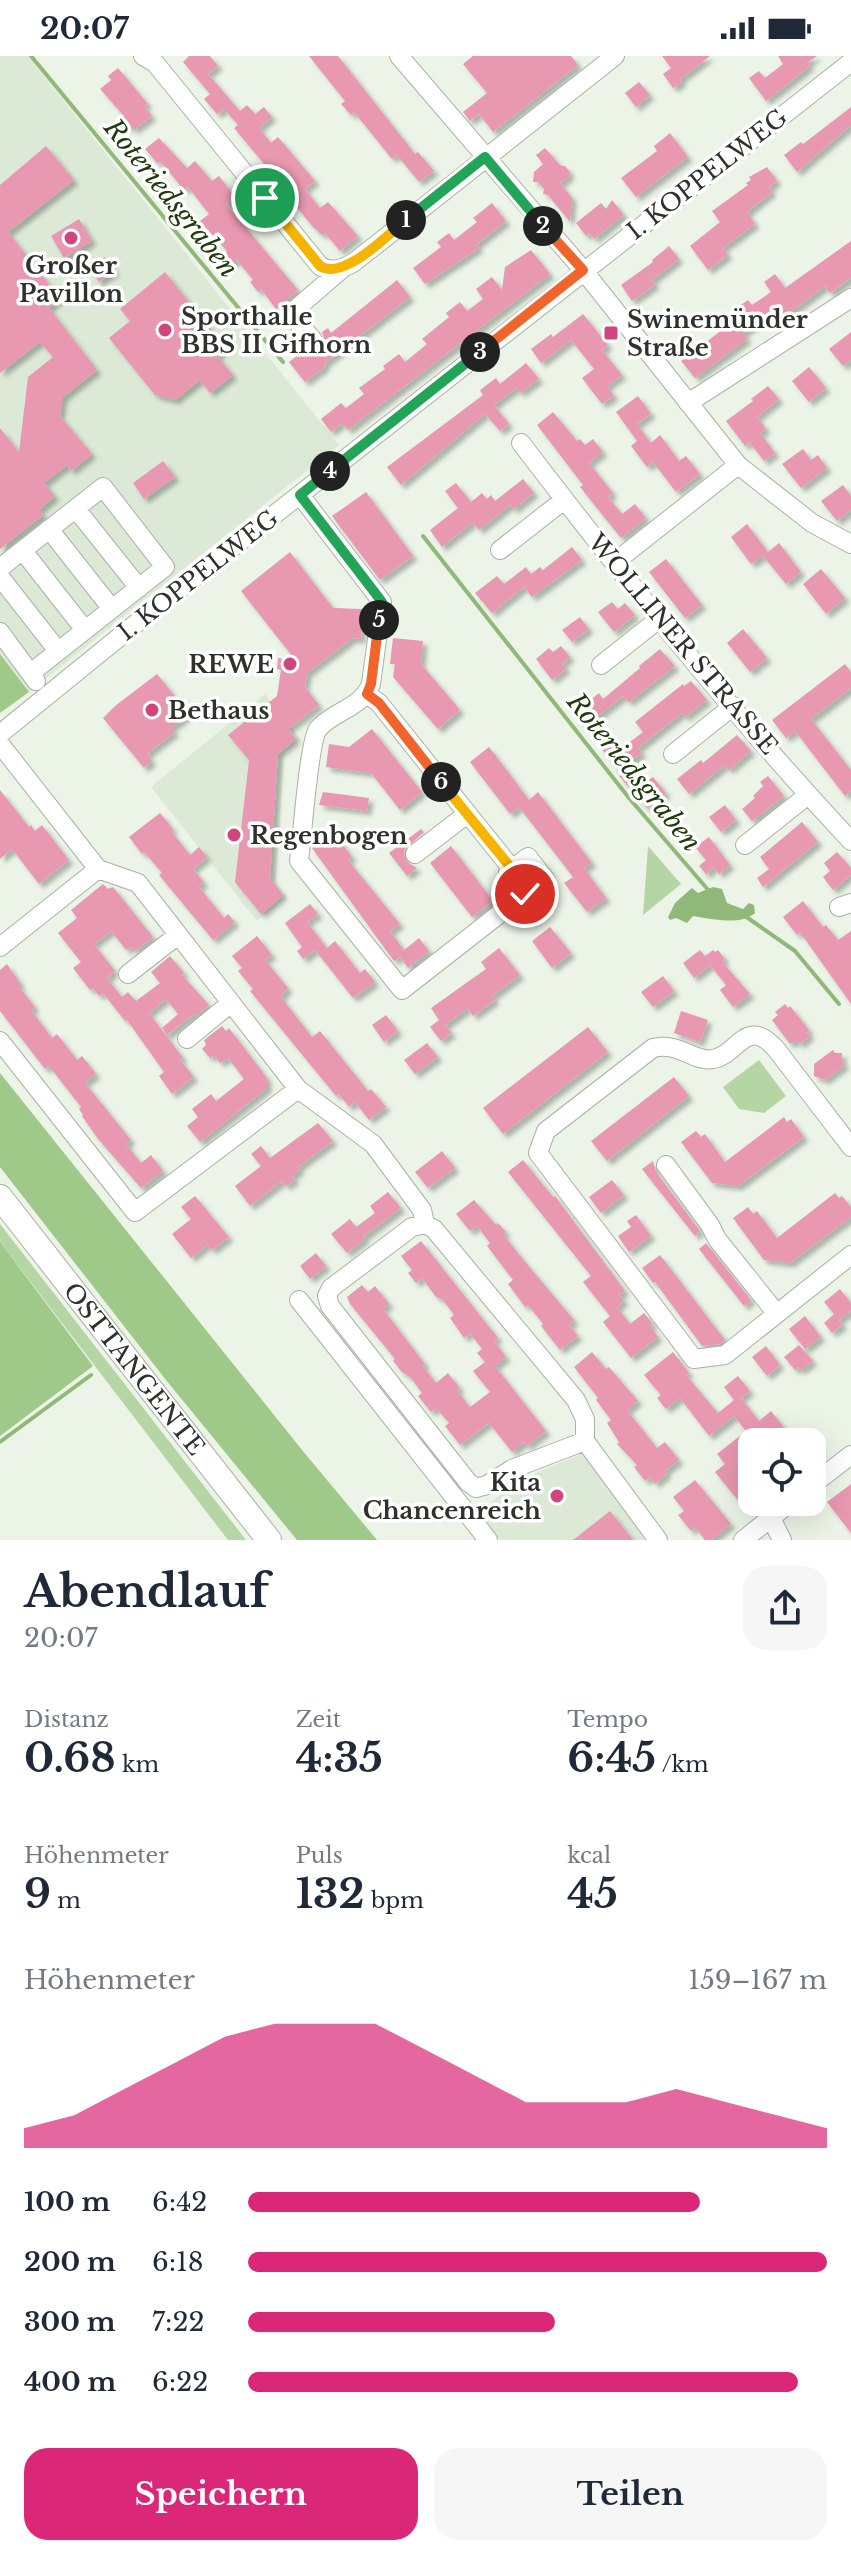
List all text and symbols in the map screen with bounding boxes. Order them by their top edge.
text: 20:07 [40,10,129,47]
street label: I. KOPPELWEG [621,102,793,246]
water label: Roteriedsgraben [97,111,245,284]
pin [231,164,299,232]
icon: arrive [243,176,287,220]
pin: 1 [386,200,426,240]
text: 1 [401,206,411,233]
pin: 2 [523,206,563,246]
text: 2 [536,212,550,239]
marker: Großer Pavillon [62,229,80,247]
place label: Großer Pavillon [19,251,124,308]
place label: Sporthalle BBS II Gifhorn [181,302,372,359]
place label: Swinemünder Straße [627,305,808,362]
marker: Sporthalle BBS II Gifhorn [156,321,174,339]
marker: Swinemünder Straße [602,324,620,342]
pin: 3 [460,332,500,372]
text: 3 [473,338,487,365]
pin: 4 [310,451,350,491]
text: 4 [323,457,337,484]
street label: I. KOPPELWEG [112,503,284,647]
street label: WOLLINER STRASSE [581,527,784,760]
pin: 5 [359,600,399,640]
text: 5 [372,606,386,633]
place label: REWE [188,650,274,679]
marker: REWE [281,655,299,673]
water label: Roteriedsgraben [560,685,708,858]
place label: Bethaus [168,696,269,725]
marker: Bethaus [143,701,161,719]
pin: 6 [421,762,461,802]
text: 6 [434,768,448,795]
place label: Regenbogen [250,821,408,850]
marker: Regenbogen [225,826,243,844]
pin [491,860,559,928]
icon: check [503,872,547,916]
street label: OSTTANGENTE [58,1276,211,1461]
map controls [738,1428,826,1516]
button: locate [738,1428,826,1516]
place label: Kita Chancenreich [363,1468,541,1525]
marker: Kita Chancenreich [548,1487,566,1505]
text: Abendlauf [24,1564,269,1619]
button: share [743,1566,827,1650]
text: 20:07 [24,1622,98,1654]
text: Distanz [24,1706,109,1733]
text: Zeit [296,1706,341,1733]
text: Tempo [567,1706,648,1733]
text: 0.68 [24,1733,116,1783]
text: 4:35 [296,1733,383,1783]
text: 6:45 [567,1733,656,1783]
text: km [116,1751,159,1778]
text: /km [656,1751,709,1778]
text: Höhenmeter [24,1842,169,1869]
text: Puls [296,1842,343,1869]
text: kcal [567,1842,611,1869]
text: 9 [24,1869,51,1919]
text: 132 [296,1869,365,1919]
text: 45 [567,1869,618,1919]
text: m [51,1887,81,1914]
text: bpm [365,1887,424,1914]
text: Höhenmeter [24,1964,195,1996]
text: 159–167 m [688,1964,827,1996]
text: 100 m [24,2186,110,2218]
text: 6:42 [152,2186,207,2218]
text: 200 m [24,2246,116,2278]
text: 6:18 [152,2246,203,2278]
text: 300 m [24,2306,116,2338]
text: 7:22 [152,2306,205,2338]
text: 400 m [24,2366,116,2398]
text: 6:22 [152,2366,208,2398]
button: Speichern [24,2448,418,2540]
button: Teilen [434,2448,827,2540]

